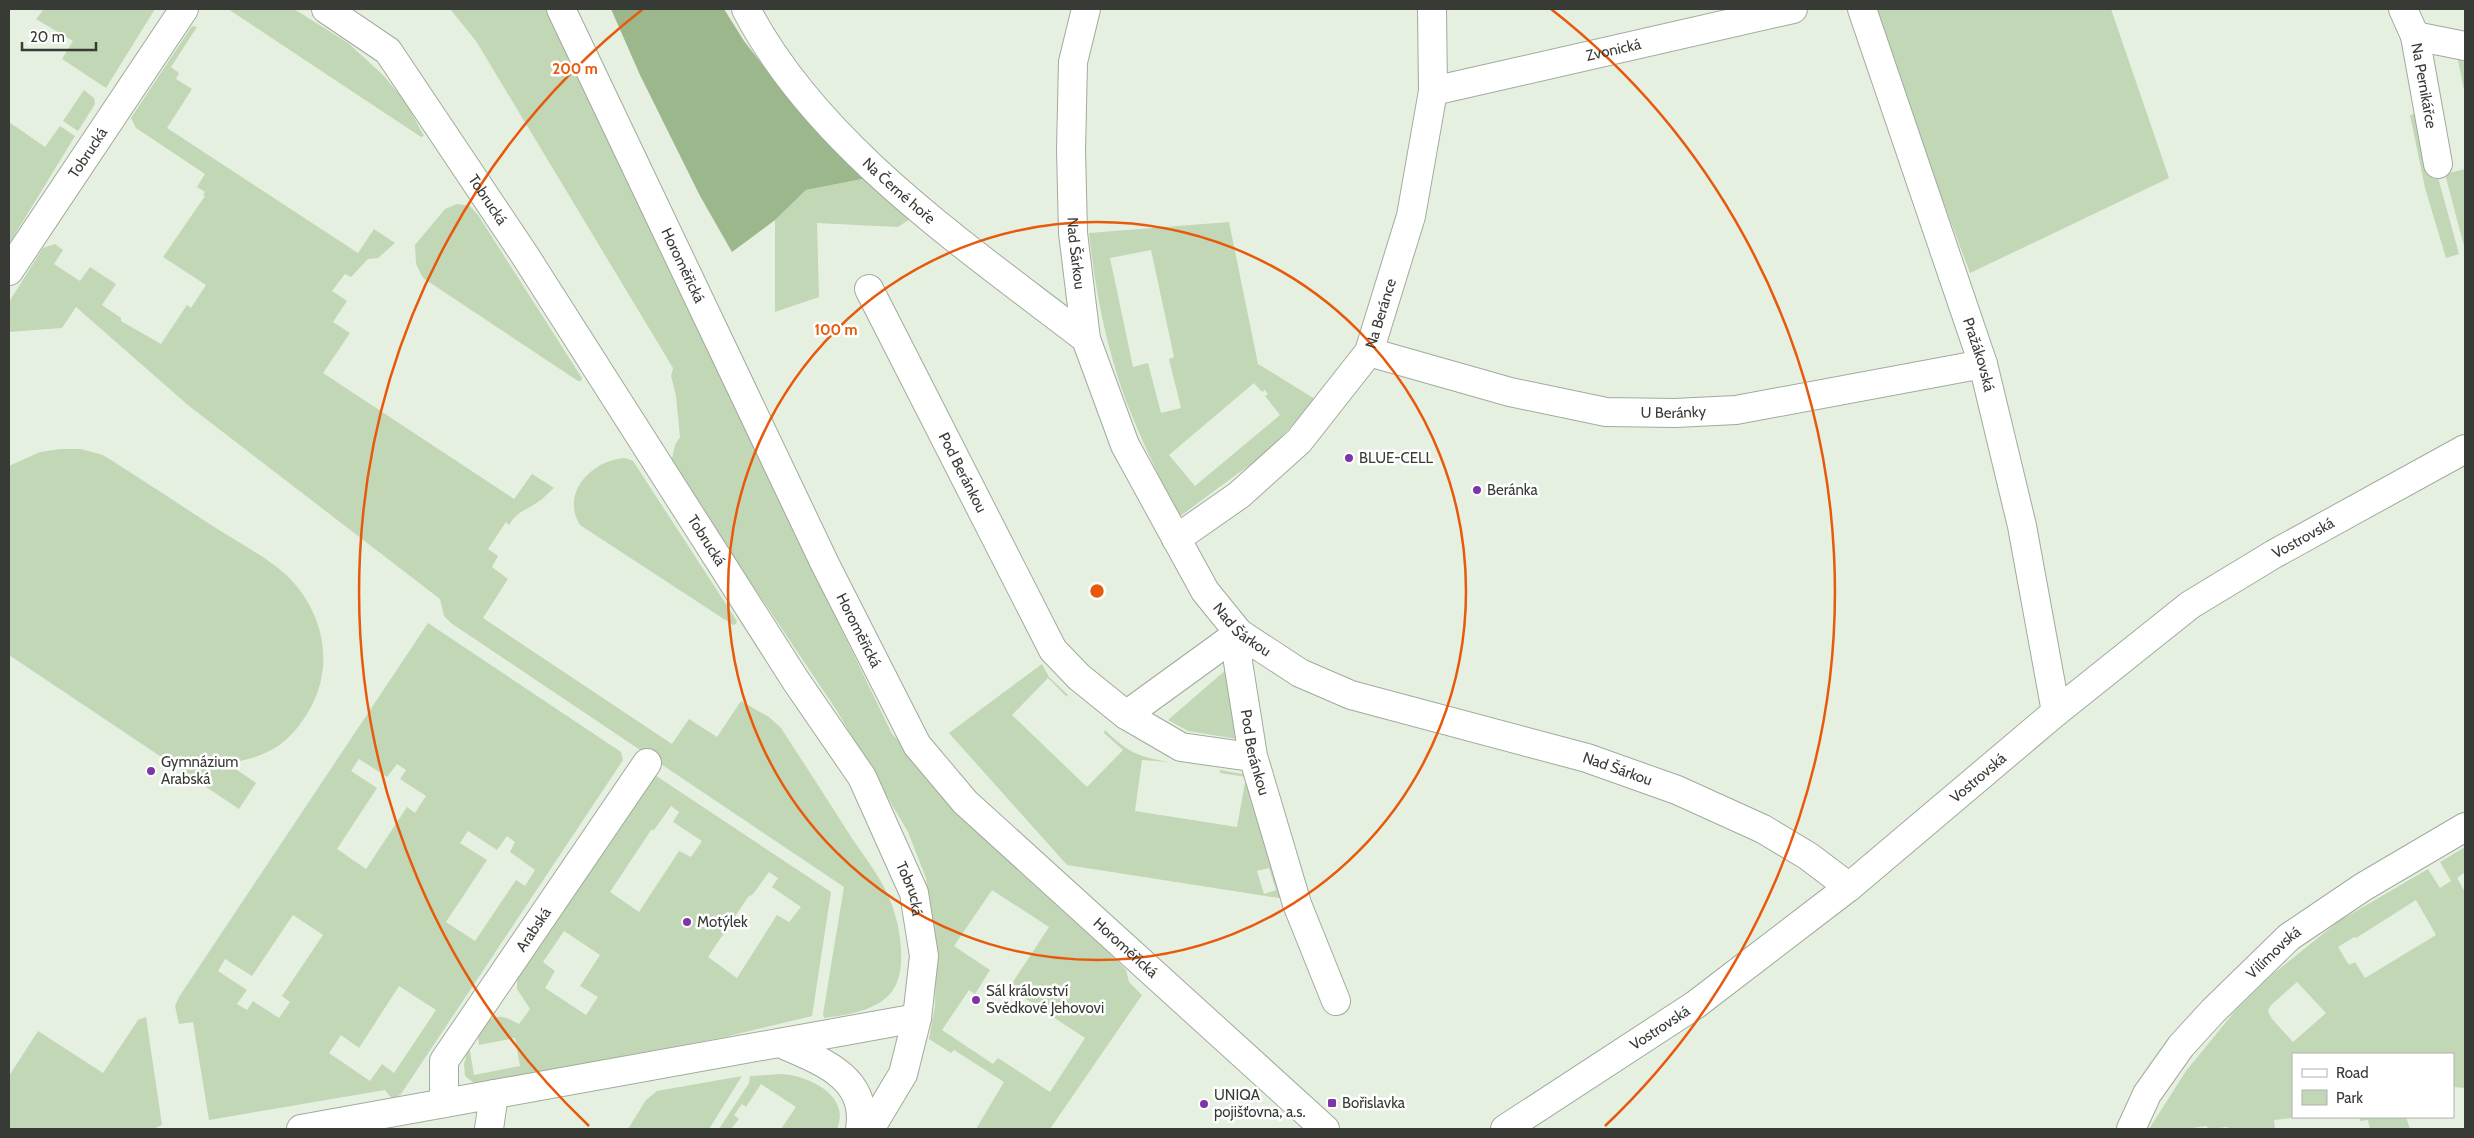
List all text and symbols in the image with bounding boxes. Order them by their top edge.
scale bar [22,20,96,52]
text: 20 m [30,28,65,46]
street label: Zvonická [1584,35,1643,65]
street label: Na Pernikářce [2407,42,2440,130]
text: 200 m [552,60,598,78]
street label: Tobrucká [65,124,112,181]
street label: Na Černé hoře [859,154,939,228]
street label: Tobrucká [464,171,511,229]
street label: Nad Šárkou [1064,217,1089,290]
street label: Horoměřická [657,225,709,307]
street label: Na Beránce [1362,276,1400,351]
street label: Pražákovská [1959,315,1999,394]
text: 100 m [814,321,858,339]
street label: U Beránky [1641,402,1707,422]
street label: Pod Beránkou [935,429,990,516]
place label: BLUE-CELL [1359,449,1434,467]
marker: BLUE-CELL [1343,452,1355,464]
place label: Beránka [1487,481,1538,499]
marker: Beránka [1471,484,1483,496]
street label: Tobrucká [684,512,730,570]
street label: Vostrovská [2269,513,2338,562]
centre of rings [1088,582,1106,600]
street label: Horoměřická [832,590,885,671]
street label: Nad Šárkou [1209,599,1274,660]
street label: Pod Beránkou [1237,708,1273,798]
street label: Nad Šárkou [1580,748,1655,789]
street label: Vostrovská [1946,749,2010,807]
place label: Gymnázium Arabská [161,753,238,788]
marker: Gymnázium Arabská [145,765,157,777]
street label: Tobrucká [892,859,927,918]
street label: Arabská [512,903,555,955]
place label: Motýlek [697,913,748,931]
street label: Horoměřická [1090,914,1162,982]
marker: Motýlek [681,916,693,928]
street label: Vilímovská [2243,922,2305,983]
place label: Sál království Svědkové Jehovovi [986,982,1104,1017]
marker: Sál království Svědkové Jehovovi [970,994,982,1006]
street label: Vostrovská [1627,1001,1694,1054]
legend [2292,1053,2454,1118]
text: Road [2336,1064,2369,1082]
place label: UNIQA pojišťovna, a.s. [1214,1086,1306,1121]
text: Park [2336,1089,2363,1107]
place label: Bořislavka [1342,1094,1406,1112]
marker: Bořislavka [1326,1097,1338,1109]
marker: UNIQA pojišťovna, a.s. [1198,1098,1210,1110]

